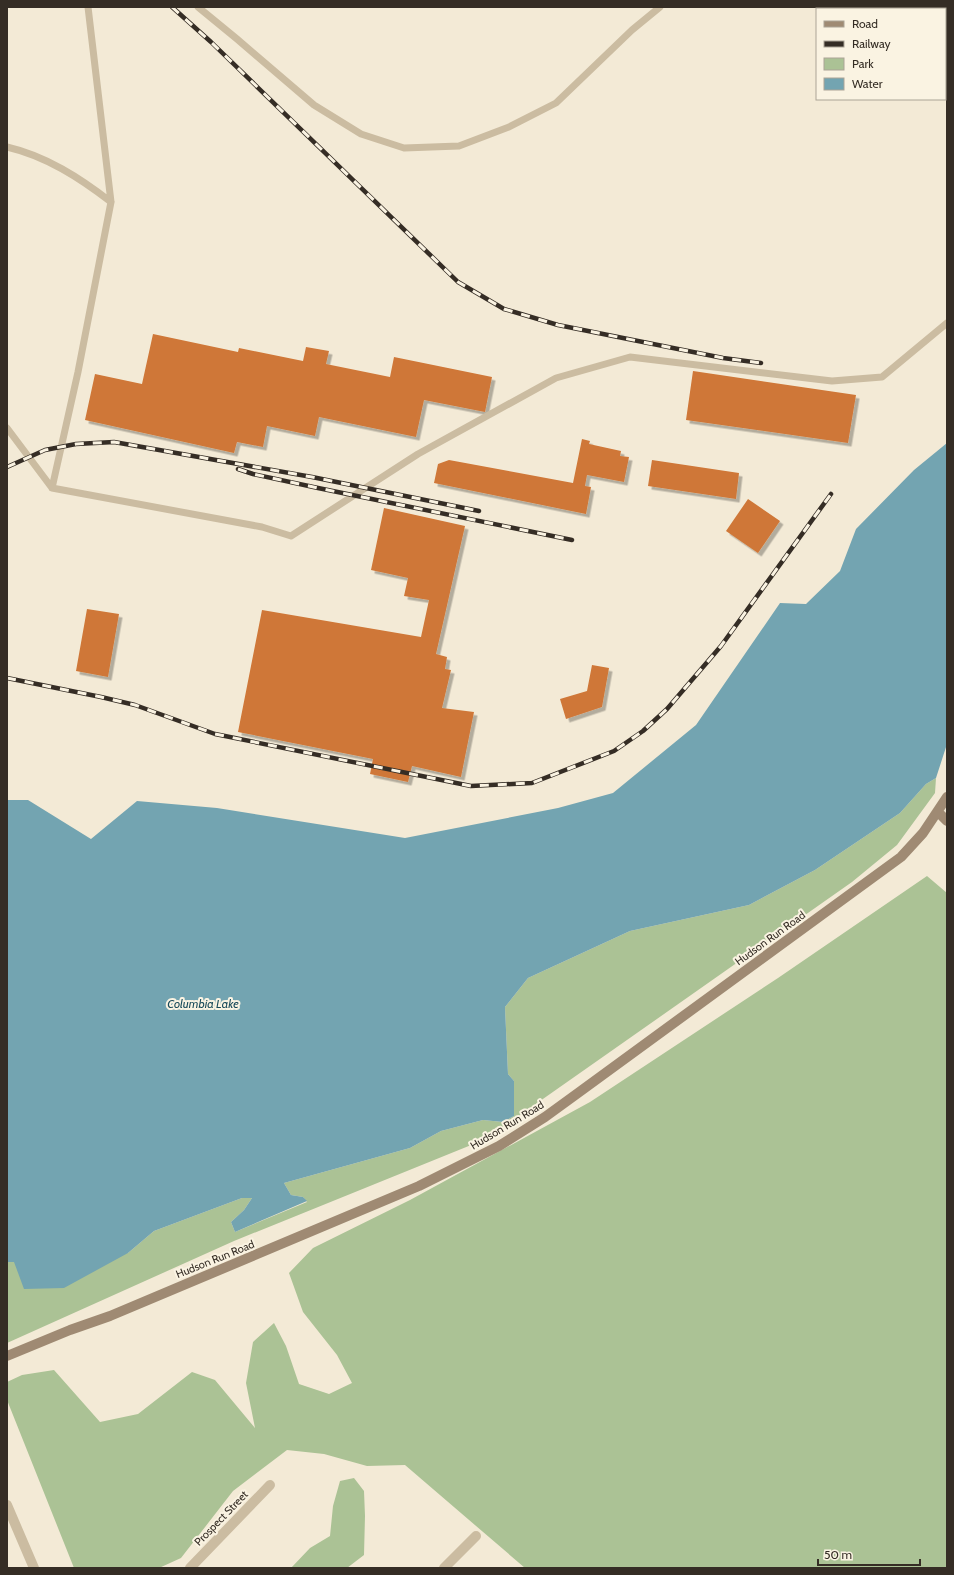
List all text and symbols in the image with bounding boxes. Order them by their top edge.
legend [816,8,946,100]
text: Road [852,16,878,31]
text: Railway [852,36,890,51]
text: Park [852,56,874,71]
text: Water [852,76,883,91]
street label: Hudson Run Road [732,908,808,968]
water label: Columbia Lake [167,996,239,1011]
street label: Hudson Run Road [468,1097,546,1153]
street label: Hudson Run Road [174,1237,256,1281]
street label: Prospect Street [191,1487,251,1549]
scale bar [818,1541,920,1567]
text: 50 m [824,1547,852,1562]

